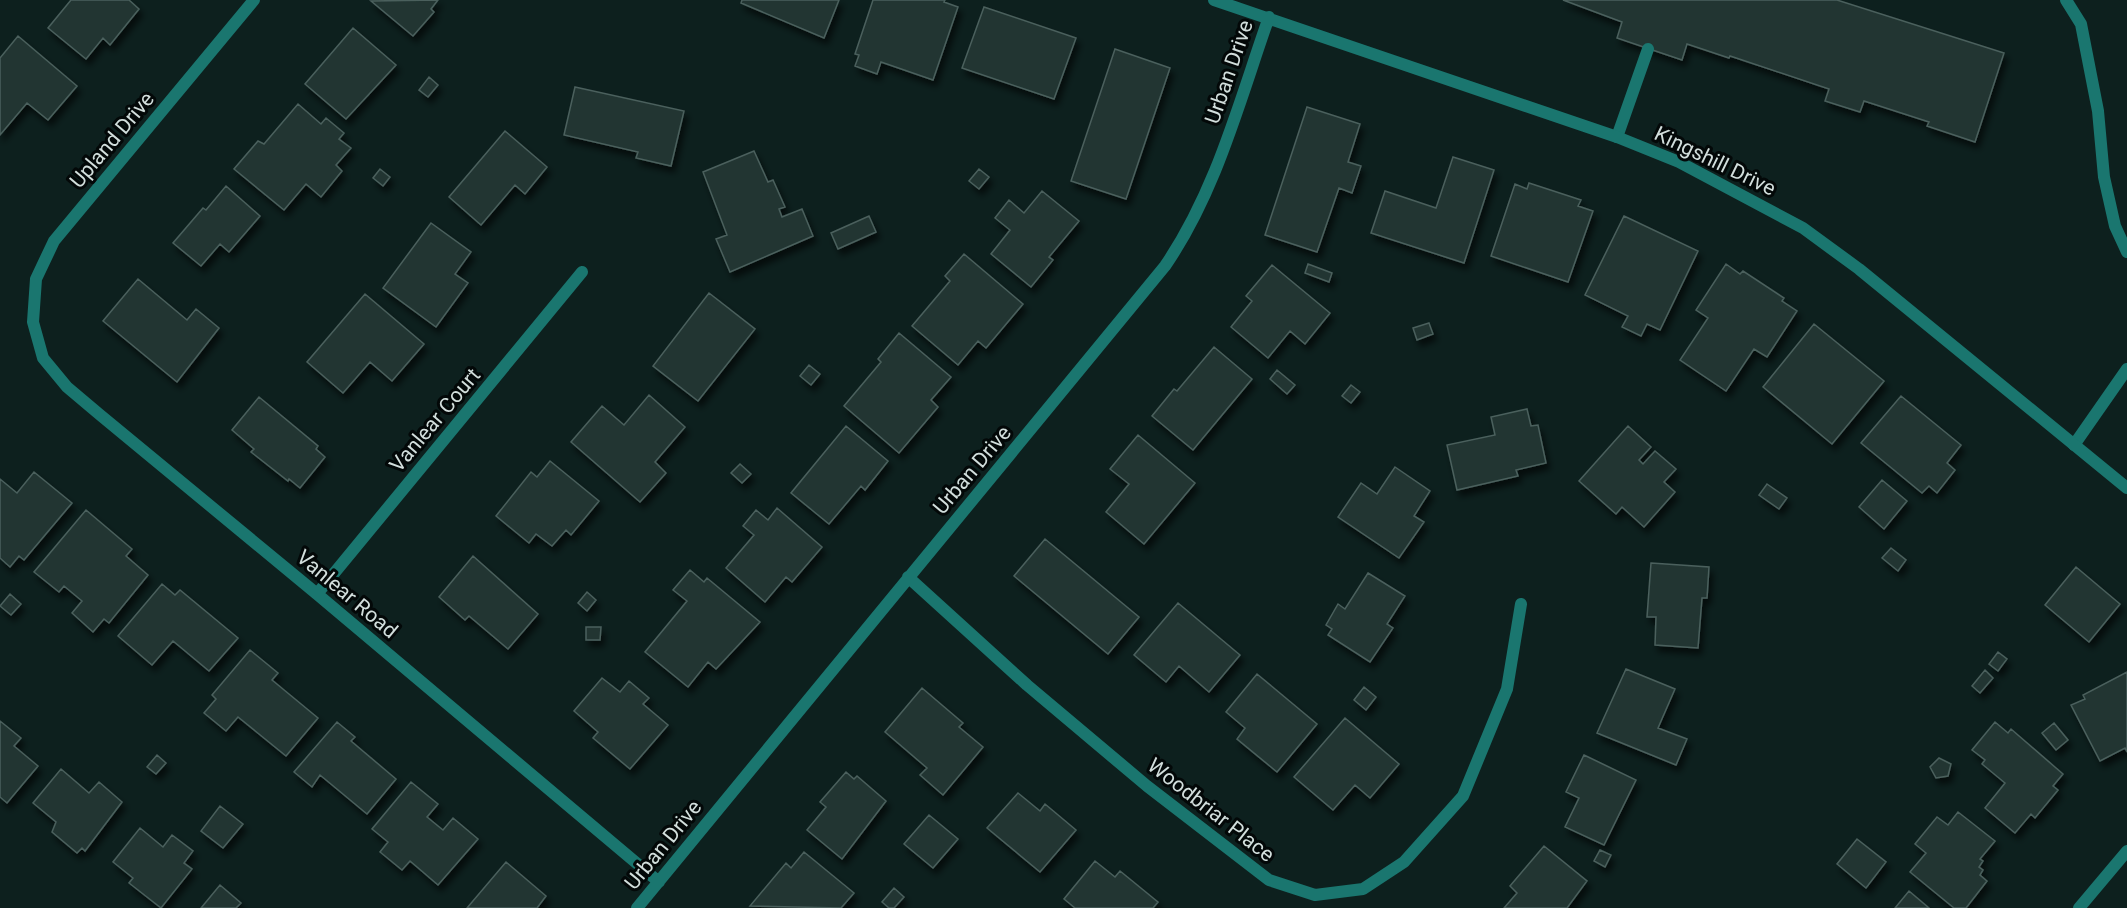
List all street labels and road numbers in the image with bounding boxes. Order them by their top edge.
street label: Urban Drive [1200,17,1258,127]
street label: Upland Drive [65,87,159,193]
street label: Kingshill Drive [1651,121,1779,201]
street label: Vanlear Court [385,363,485,477]
street label: Urban Drive [928,421,1016,519]
street label: Vanlear Road [292,545,402,643]
street label: Woodbriar Place [1143,753,1279,867]
street label: Urban Drive [620,796,706,894]

